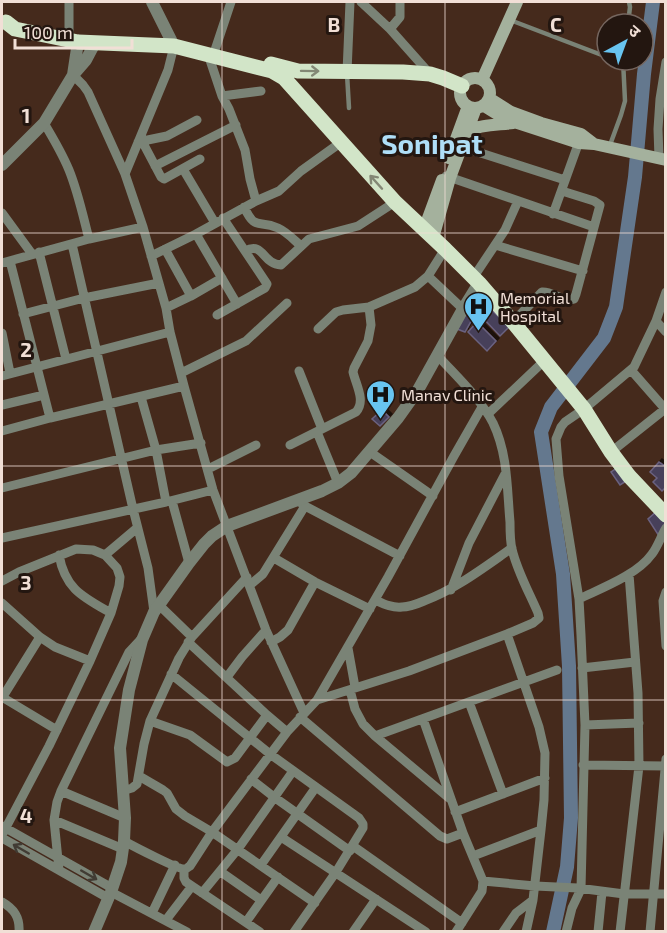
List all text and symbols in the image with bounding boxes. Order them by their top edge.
scale bar [15,12,132,50]
text: B [328,12,340,36]
text: C [550,12,562,36]
north arrow [595,12,655,72]
text: उ [625,20,645,41]
text: 100 m [24,21,73,43]
one-way arrow [300,65,320,77]
text: 1 [22,103,30,127]
district label: Sonipat [381,126,483,160]
one-way arrow [369,175,383,190]
place label: Memorial Hospital [500,288,570,325]
hospital icon: Memorial Hospital [463,290,495,332]
text: 2 [20,337,32,361]
hospital icon: Manav Clinic [364,378,396,420]
place label: Manav Clinic [401,385,493,404]
text: 3 [20,570,32,594]
text: 4 [20,803,33,827]
one-way arrow [12,843,30,854]
one-way arrow [80,869,97,881]

